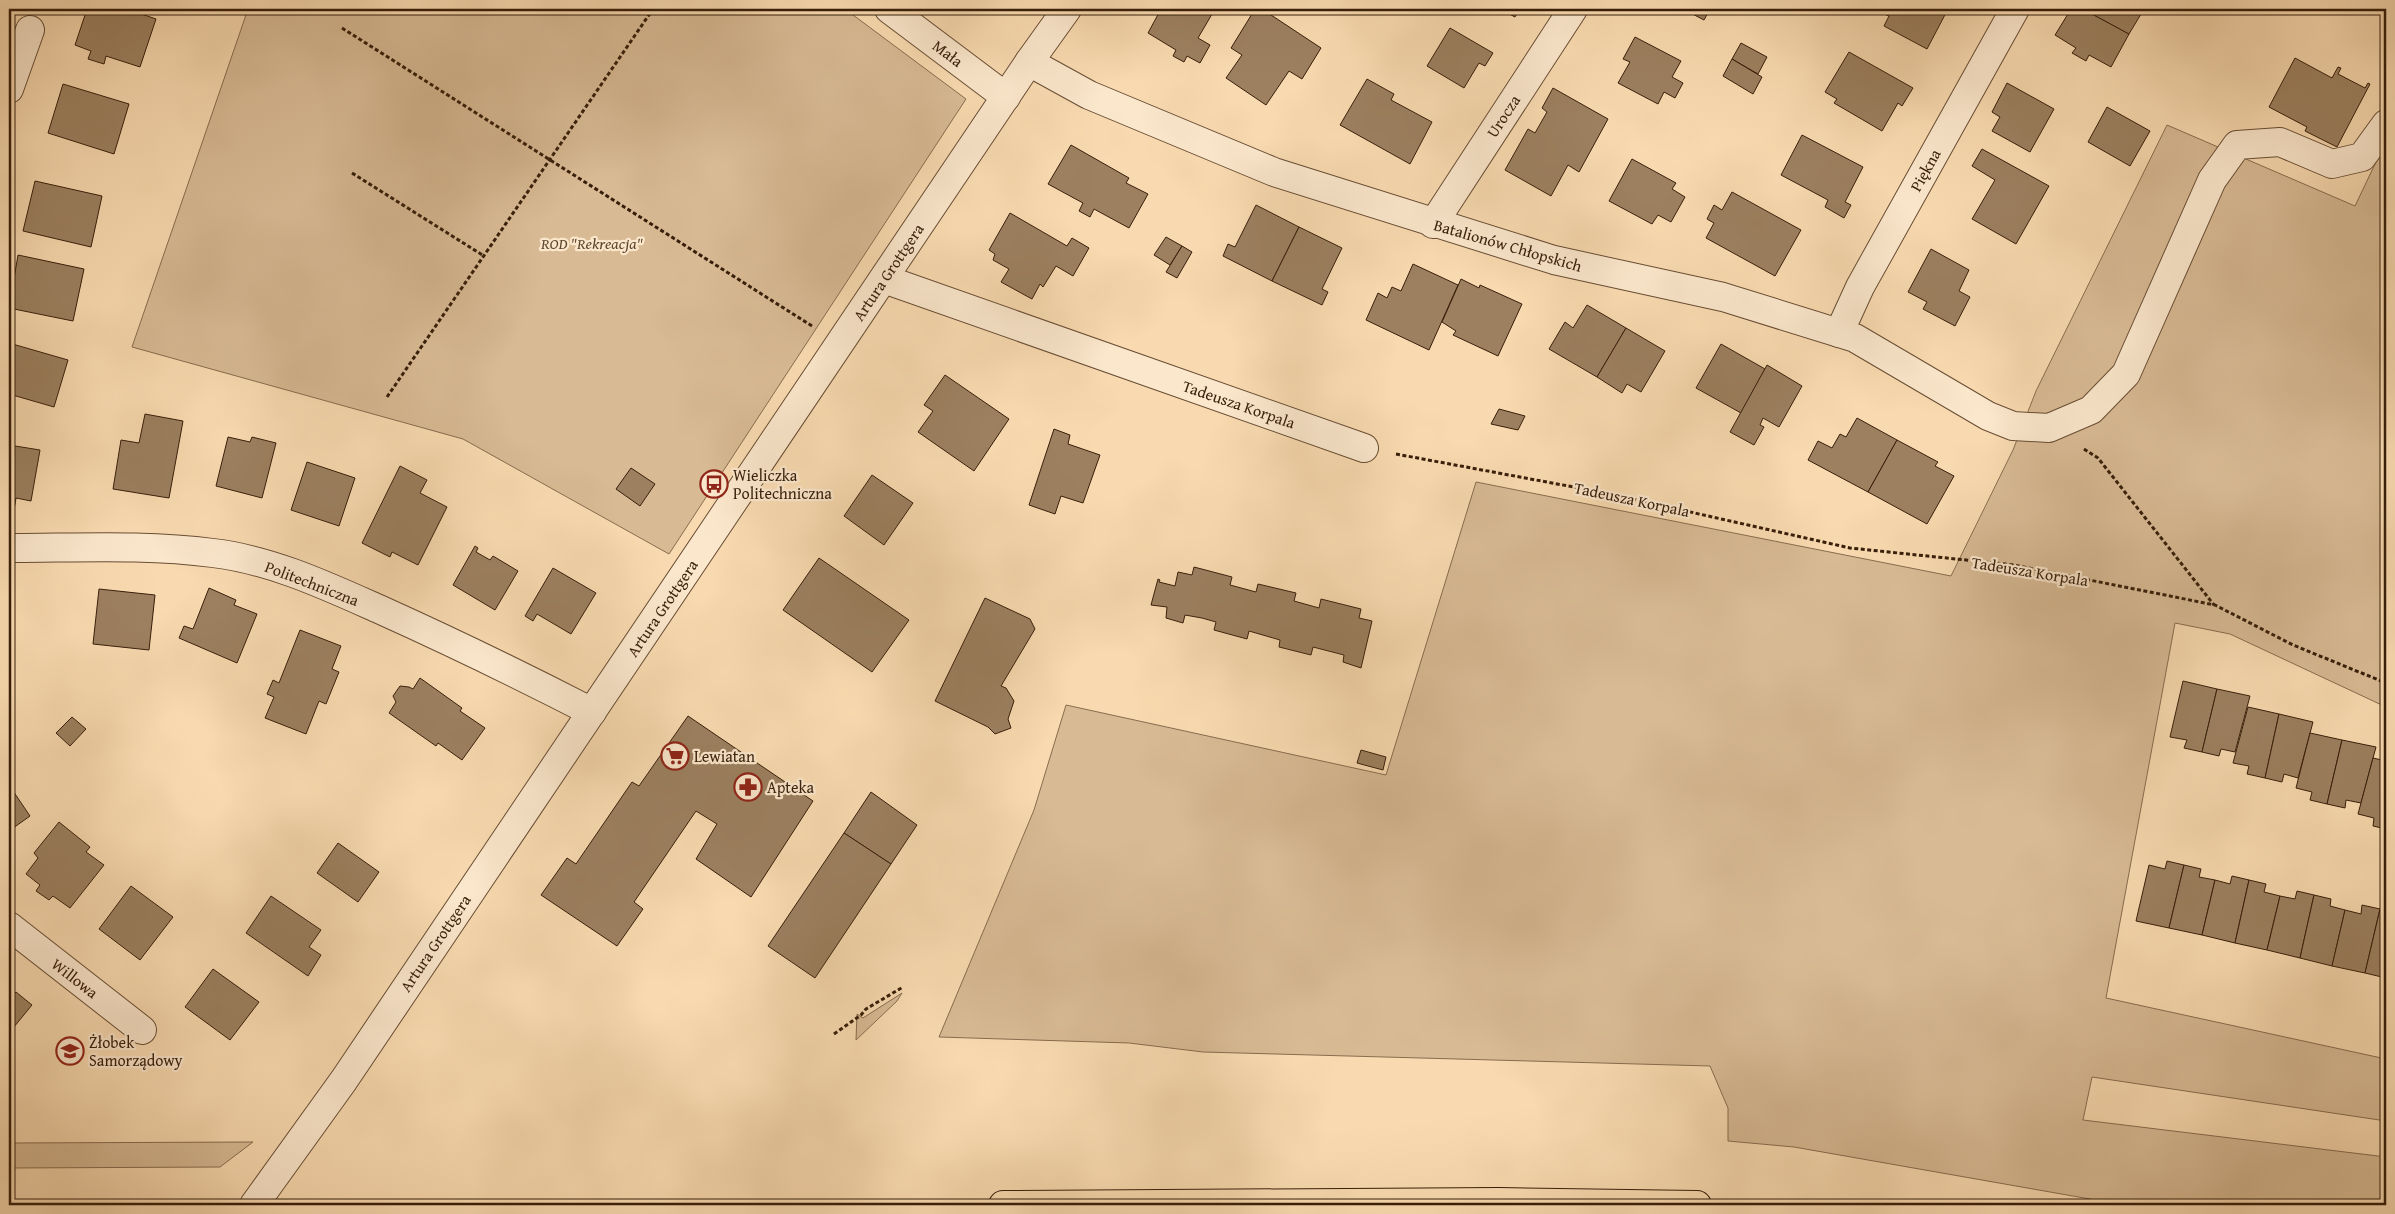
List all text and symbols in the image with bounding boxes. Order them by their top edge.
street label: Mała [928,34,969,73]
street label: Urocza [1480,90,1526,142]
street label: Piękna [1904,144,1947,196]
street label: Batalionów Chłopskich [1431,212,1585,278]
street label: Artura Grottgera [847,218,930,325]
park label: ROD "Rekreacja" [540,231,644,255]
street label: Tadeusza Korpala [1180,374,1299,435]
place label: Wieliczka Politechniczna [733,463,832,505]
bus stop icon: Wieliczka Politechniczna [699,469,729,499]
street label: Tadeusza Korpala [1572,475,1692,523]
street label: Tadeusza Korpala [1970,550,2090,592]
street label: Politechniczna [262,554,363,612]
street label: Artura Grottgera [621,554,704,661]
supermarket icon: Lewiatan [660,741,690,771]
place label: Lewiatan [694,744,755,768]
pharmacy icon: Apteka [733,772,763,802]
place label: Apteka [767,775,815,799]
street label: Artura Grottgera [394,889,477,996]
street label: Willowa [46,952,104,1004]
place label: Żłobek Samorządowy [89,1030,183,1072]
school or university icon: Żłobek Samorządowy [55,1036,85,1066]

